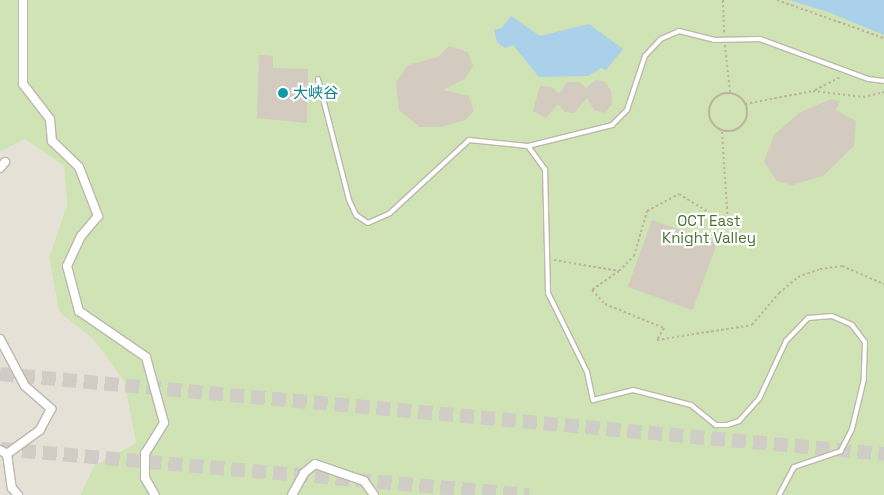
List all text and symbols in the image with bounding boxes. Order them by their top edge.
place label: 大峡谷 [293,84,338,102]
marker: 大峡谷 [277,87,289,99]
park label: OCT East Knight Valley [662,211,756,246]

